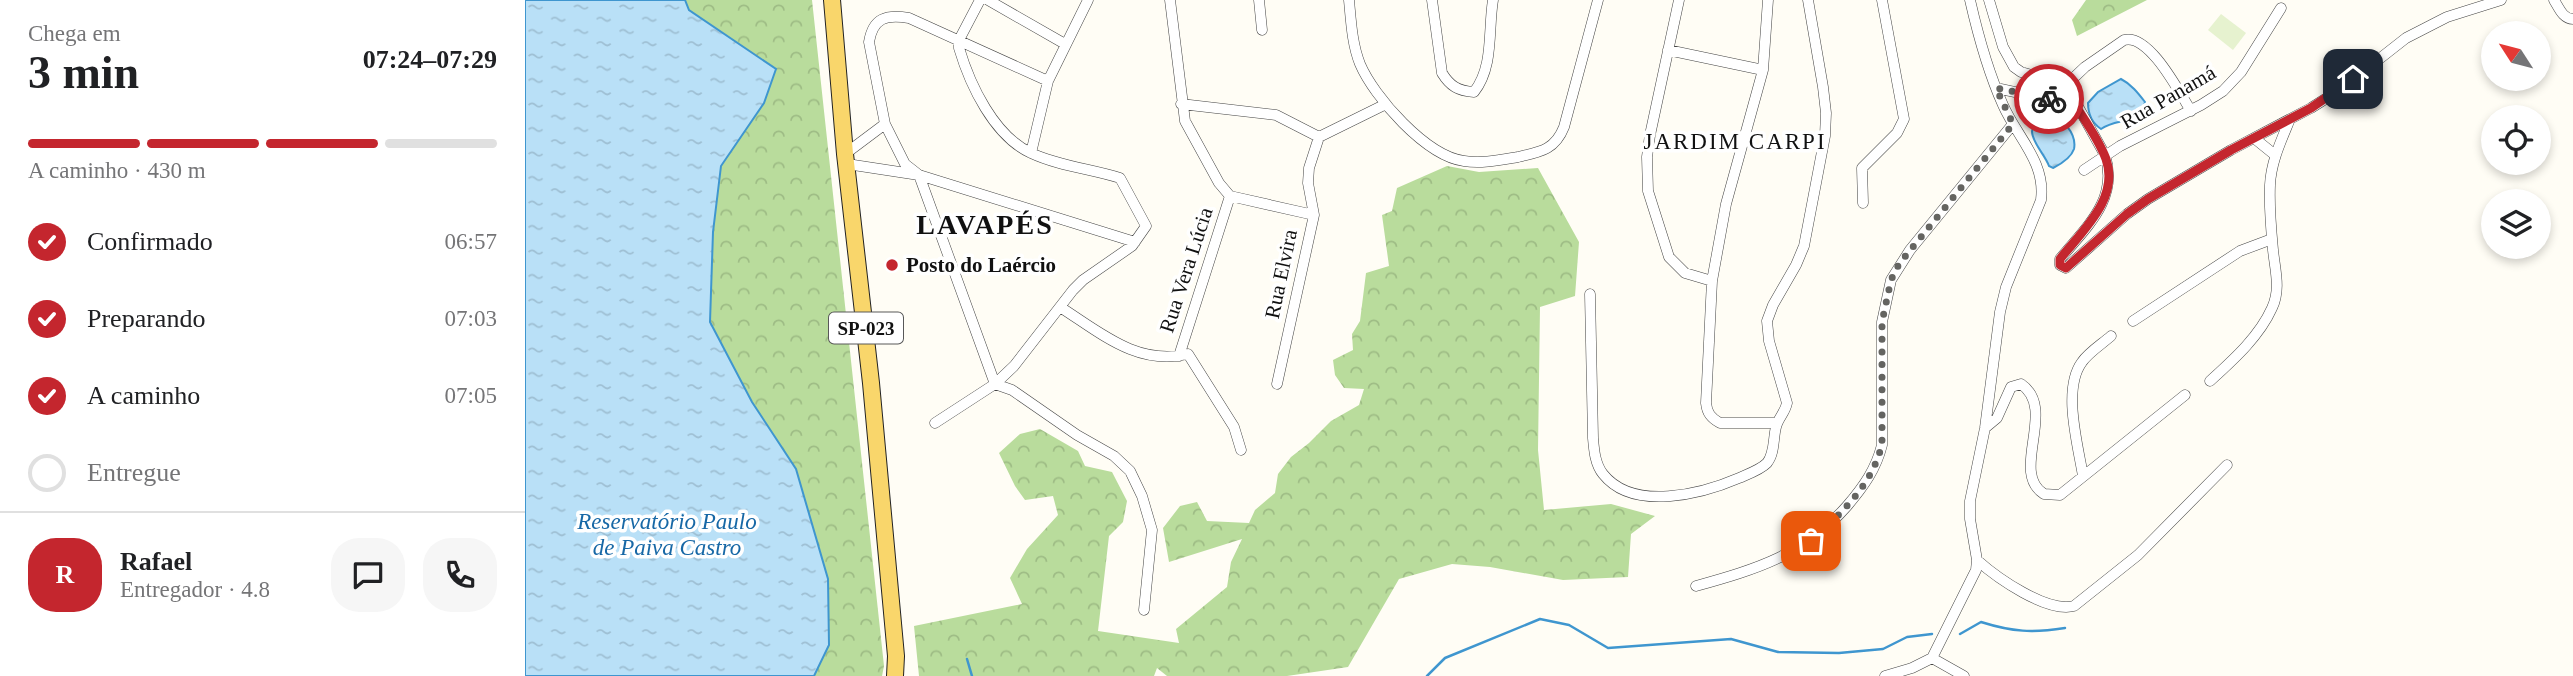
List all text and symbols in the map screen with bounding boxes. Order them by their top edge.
text: Chega em [28,21,121,46]
north arrow [2481,21,2551,91]
map controls [2481,21,2551,259]
text: 07:24–07:29 [363,45,497,74]
text: 3 min [28,47,139,98]
pin [2323,49,2383,109]
street label: Rua Panamá [2116,60,2220,134]
icon: home [2334,60,2372,98]
courier [2014,64,2084,134]
icon: bike [2030,80,2068,118]
button: locate [2481,105,2551,175]
district label: JARDIM CARPI [1643,129,1827,154]
text: A caminho · 430 m [28,158,206,183]
button: layers [2481,189,2551,259]
street label: Rua Vera Lúcia [1154,204,1218,336]
district label: LAVAPÉS [916,209,1054,240]
icon: check [28,223,66,261]
text: Confirmado [87,227,213,256]
street label: Rua Elvira [1260,227,1302,321]
text: 06:57 [445,229,497,254]
place label: Posto do Laércio [906,253,1056,277]
marker: Posto do Laércio [884,257,900,273]
icon: check [28,300,66,338]
text: Preparando [87,304,205,333]
text: 07:03 [445,306,497,331]
road number: SP-023 [829,312,903,344]
icon: check [28,377,66,415]
text: A caminho [87,381,200,410]
text: 07:05 [445,383,497,408]
text: Entregue [87,458,181,487]
water label: Reservatório Paulo de Paiva Castro [576,509,757,560]
pin [1781,511,1841,571]
icon: bag [1792,522,1830,560]
button: chat [331,538,405,612]
button: phone [423,538,497,612]
text: Rafael [120,547,192,576]
text: R [56,560,74,589]
text: Entregador · 4.8 [120,577,270,602]

